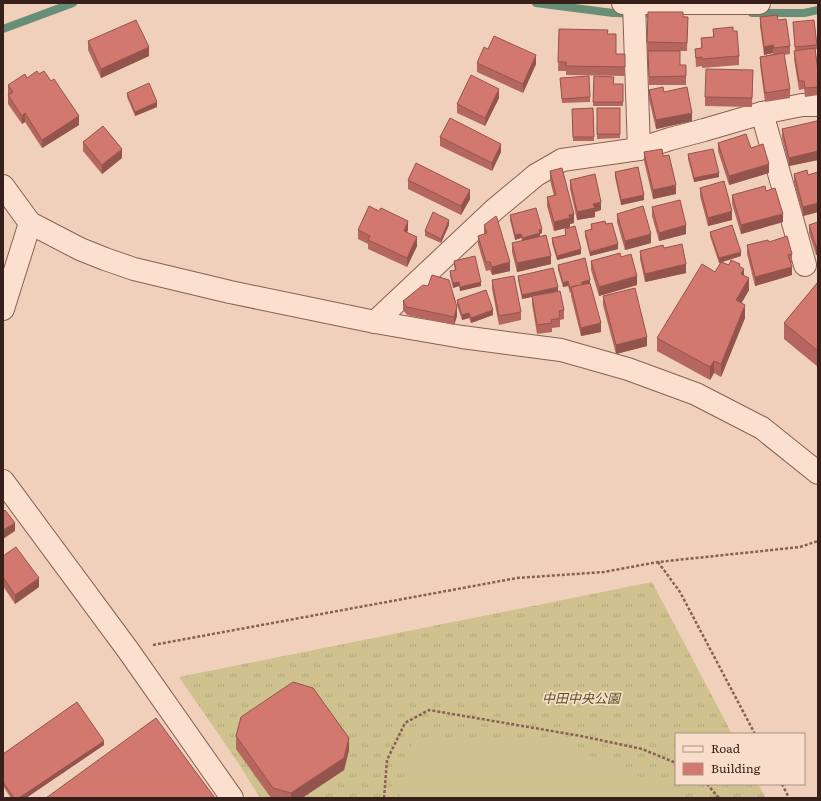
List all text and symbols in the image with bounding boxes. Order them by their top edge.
park label: 中田中央公園 [542,688,622,707]
legend [675,733,805,785]
text: Road [711,739,741,757]
text: Building [711,759,761,777]

